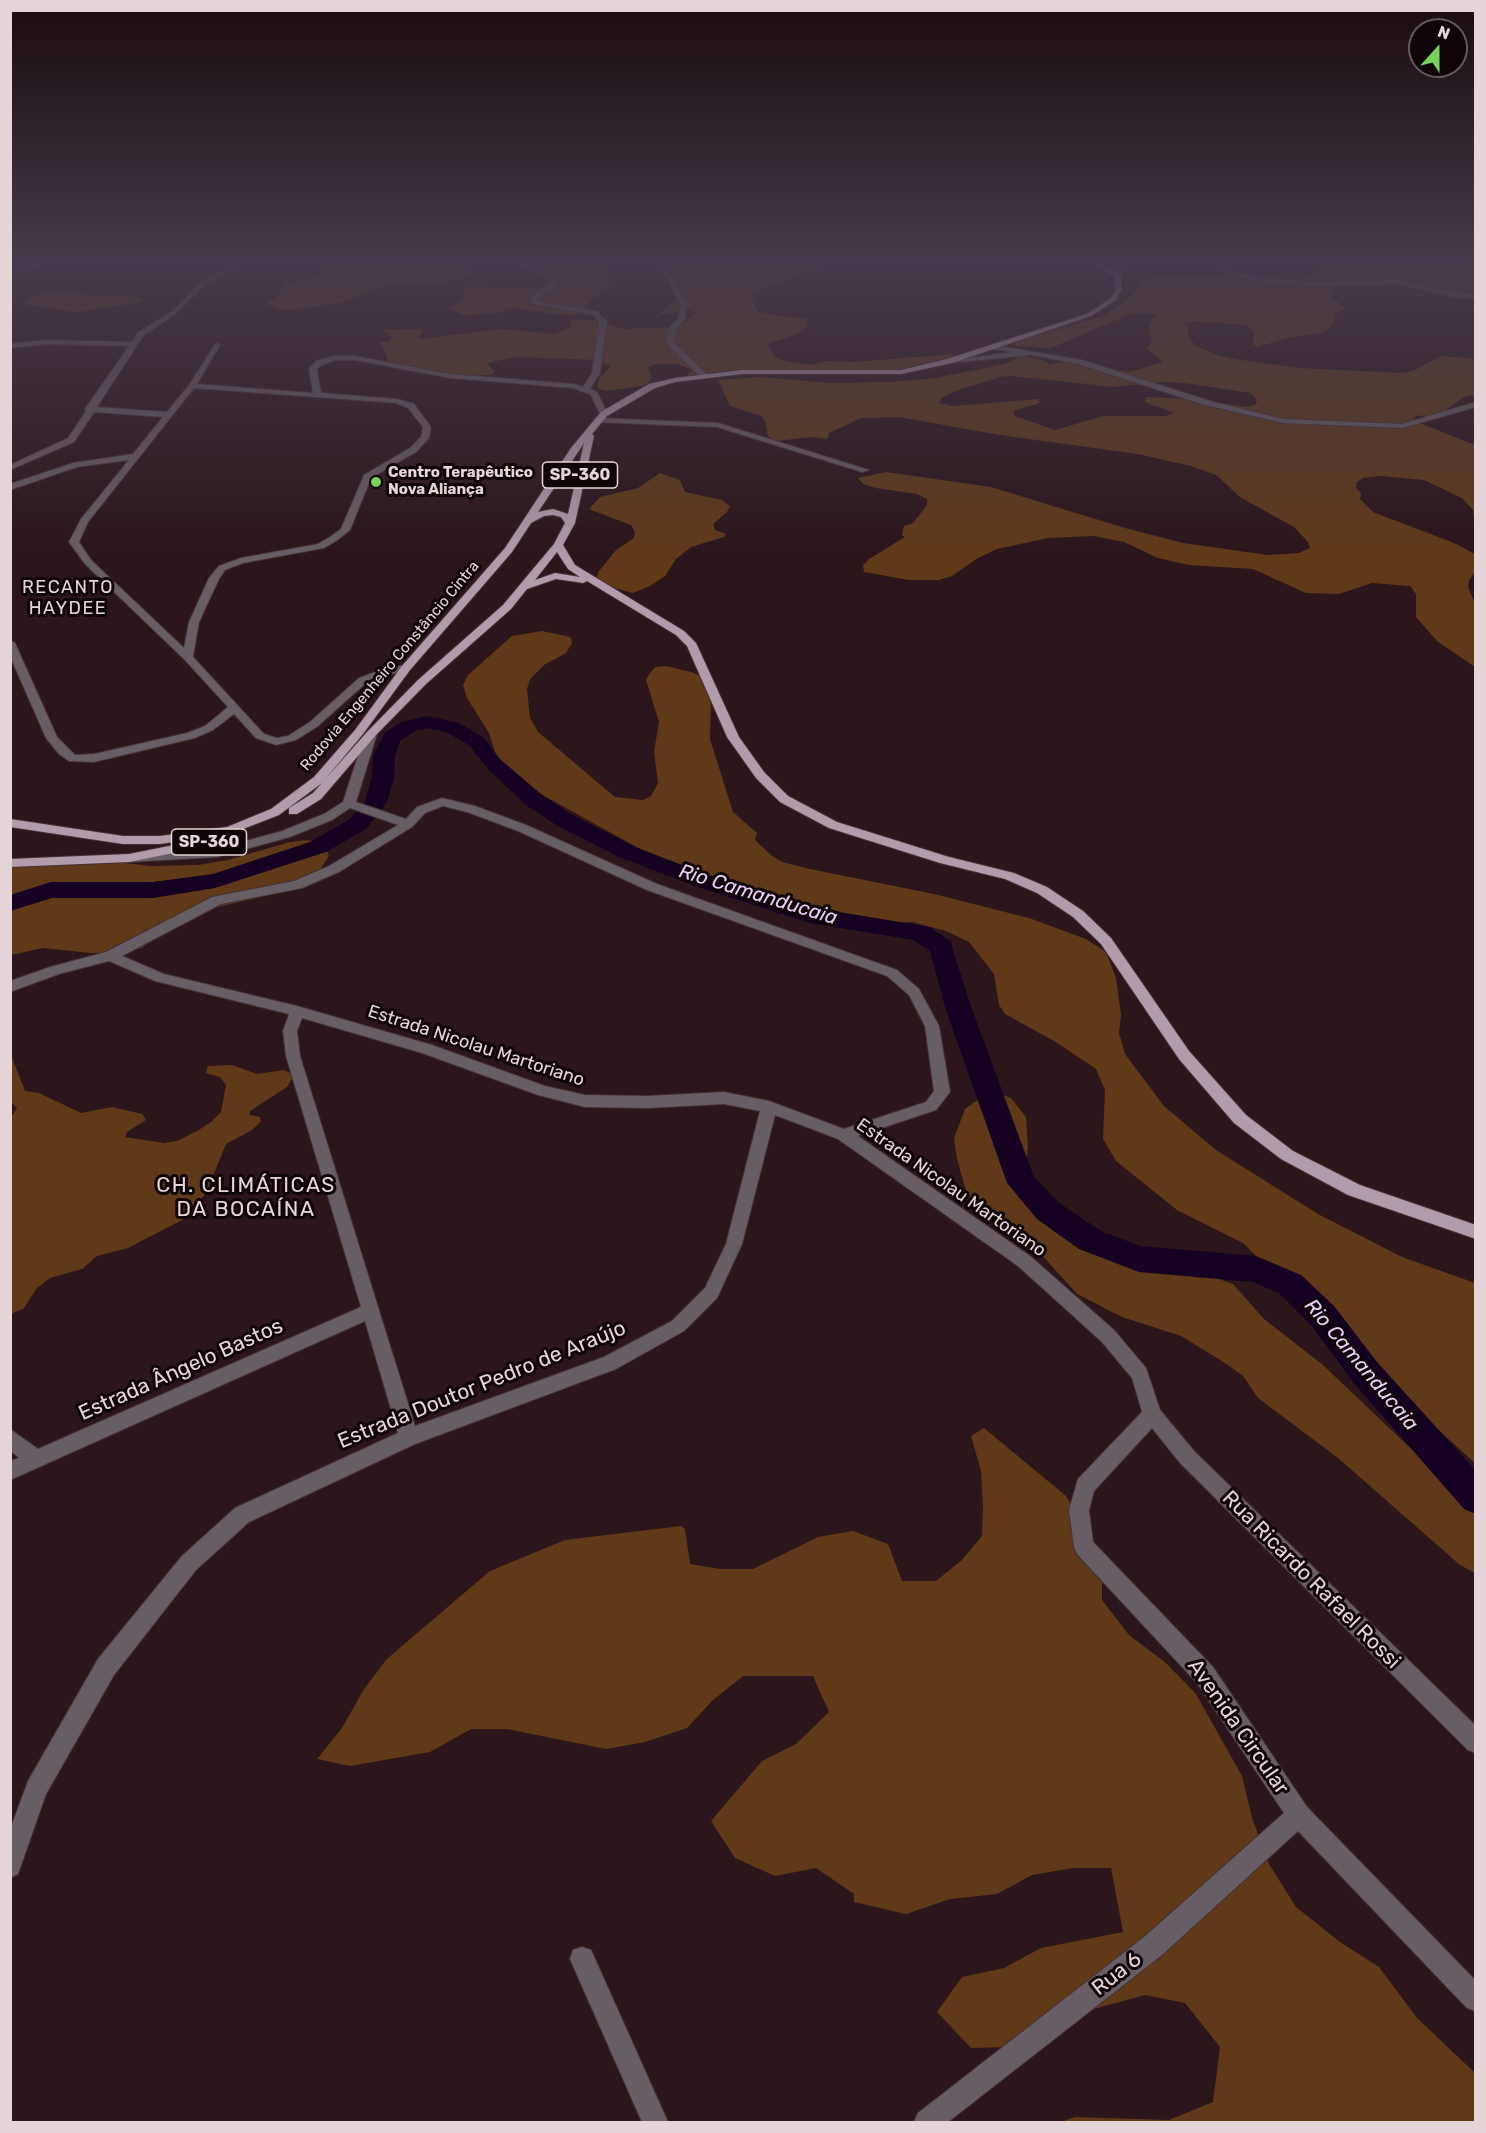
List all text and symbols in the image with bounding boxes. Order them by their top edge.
north arrow [1408,18,1468,78]
text: N [1435,22,1453,44]
road number: SP-360 [542,462,618,488]
place label: Centro Terapêutico Nova Aliança [388,464,533,499]
marker: Centro Terapêutico Nova Aliança [369,475,383,489]
street label: Rodovia Engenheiro Constâncio Cintra [297,557,483,775]
district label: RECANTO HAYDEE [22,577,114,620]
road number: SP-360 [172,829,246,855]
water label: Rio Camanducaia [676,860,840,930]
street label: Estrada Nicolau Martoriano [365,1001,587,1091]
street label: Estrada Nicolau Martoriano [852,1114,1050,1262]
district label: CH. CLIMÁTICAS DA BOCAÍNA [156,1173,336,1223]
water label: Rio Camanducaia [1299,1294,1423,1436]
street label: Estrada Ângelo Bastos [75,1314,287,1426]
street label: Estrada Doutor Pedro de Araújo [334,1316,630,1454]
street label: Rua Ricardo Rafael Rossi [1217,1486,1405,1674]
street label: Avenida Circular [1182,1655,1294,1799]
street label: Rua 6 [1087,1947,1147,2001]

